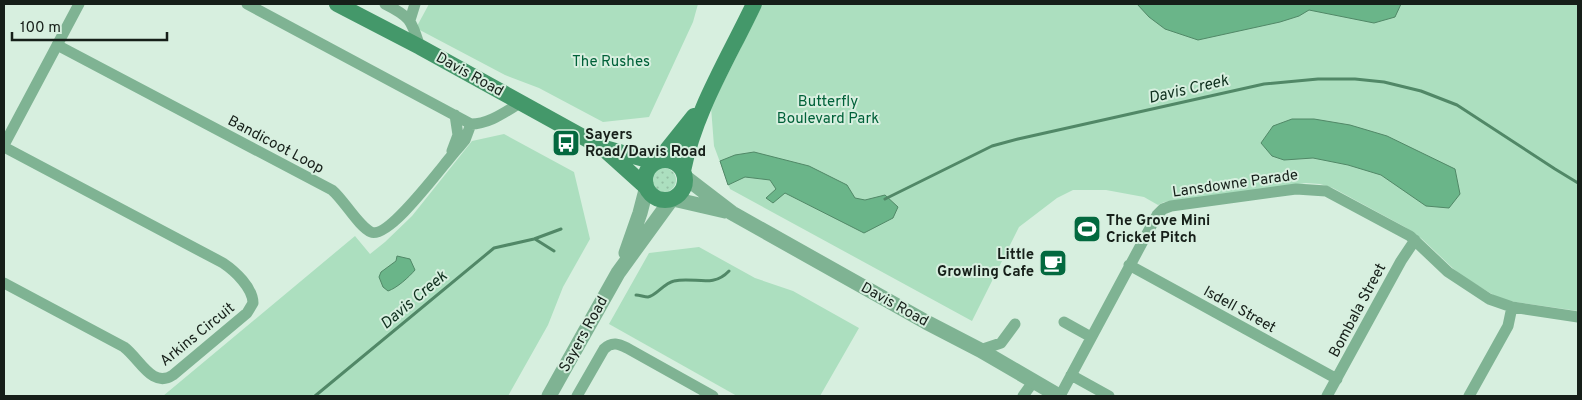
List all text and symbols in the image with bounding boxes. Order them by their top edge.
scale bar [12,10,168,42]
text: 100 m [20,19,61,38]
street label: Davis Road [432,49,507,102]
park label: The Rushes [572,53,650,72]
water label: Davis Creek [1147,71,1231,109]
park label: Butterfly Boulevard Park [777,93,879,129]
street label: Bandicoot Loop [224,112,327,179]
place label: Sayers Road/Davis Road [585,126,706,162]
bus stop icon: Sayers Road/Davis Road [551,128,581,158]
street label: Lansdowne Parade [1171,166,1299,203]
place label: The Grove Mini Cricket Pitch [1106,212,1210,248]
sports icon: The Grove Mini Cricket Pitch [1072,214,1102,244]
place label: Little Growling Cafe [937,246,1034,282]
cafe icon: Little Growling Cafe [1038,248,1068,278]
street label: Bombala Street [1325,260,1391,361]
water label: Davis Creek [377,266,453,334]
street label: Davis Road [857,279,932,332]
street label: Isdell Street [1200,283,1279,338]
street label: Sayers Road [556,293,613,376]
street label: Arkins Circuit [157,299,239,371]

